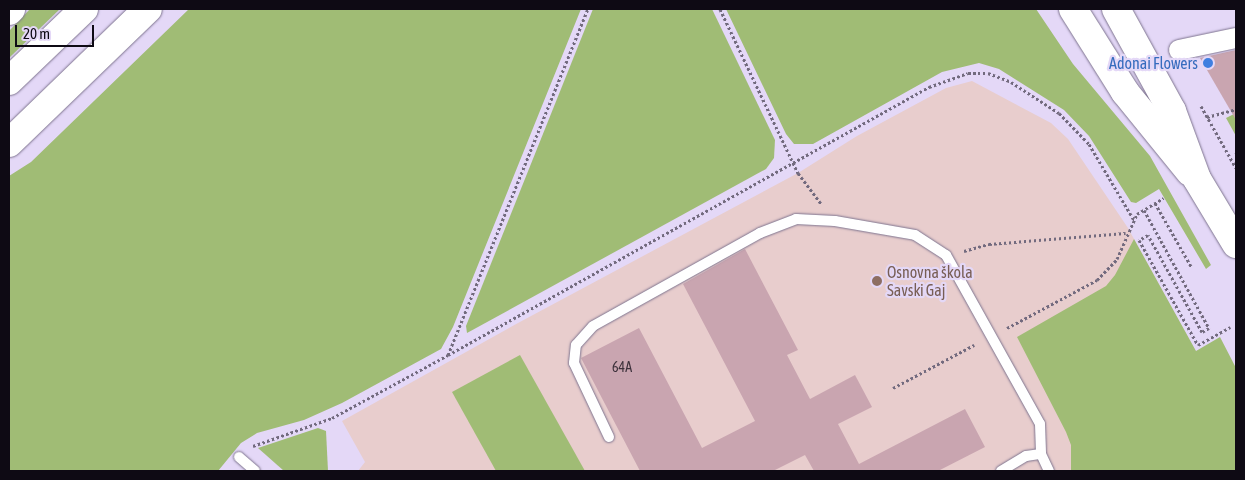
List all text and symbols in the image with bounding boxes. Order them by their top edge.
scale bar [18,15,96,47]
text: 20 m [23,25,50,42]
place label: Adonai Flowers [1109,53,1198,73]
marker: Adonai Flowers [1202,57,1214,69]
place label: Osnovna škola Savski Gaj [887,262,973,300]
marker: Osnovna škola Savski Gaj [871,275,883,287]
house number: 64A [612,359,632,375]

